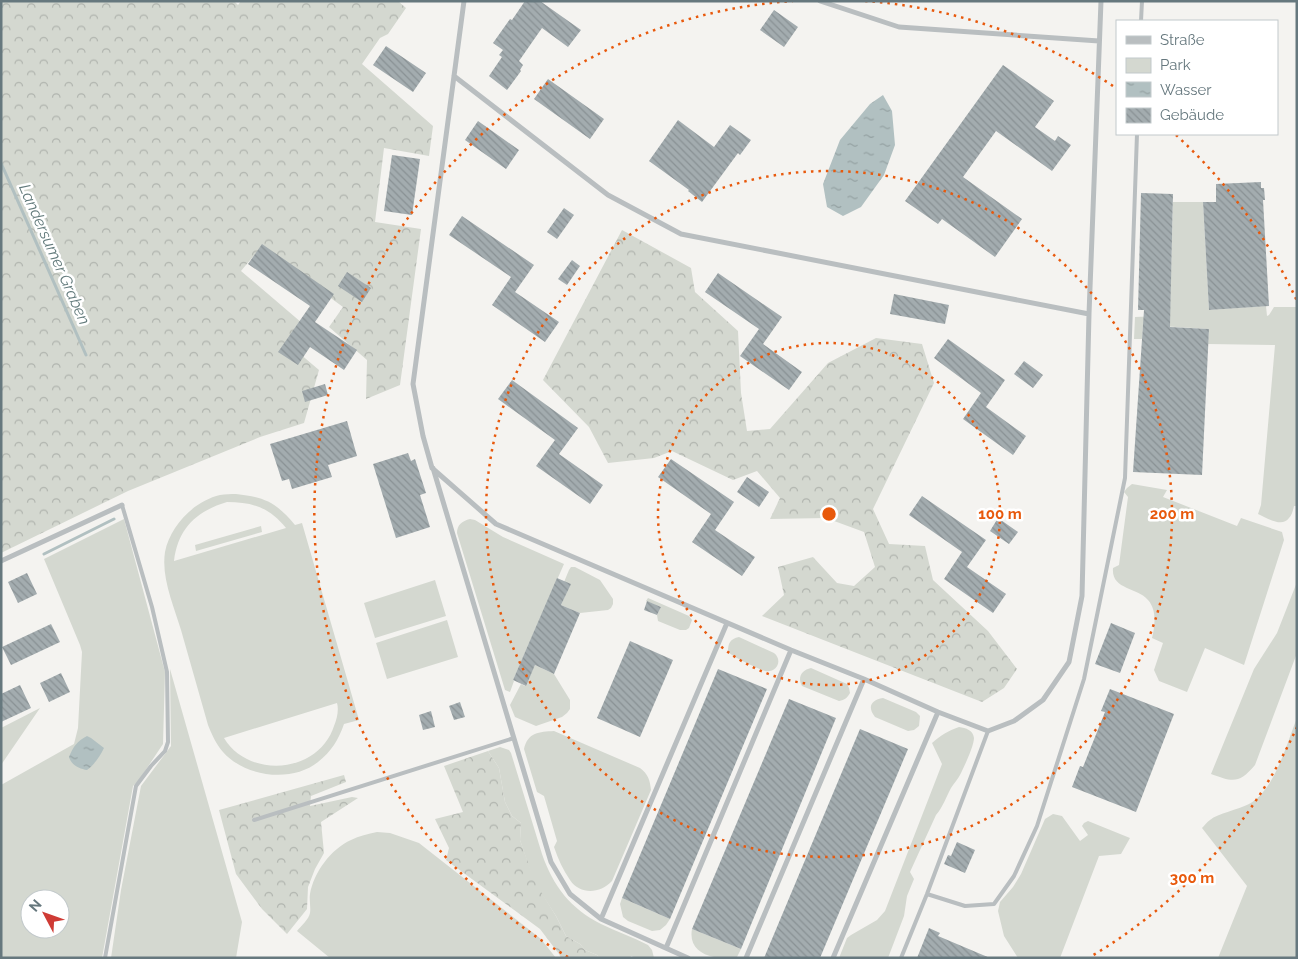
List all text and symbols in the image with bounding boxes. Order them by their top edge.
legend [1116,20,1278,135]
text: Straße [1160,31,1205,49]
text: Park [1160,56,1191,74]
text: Wasser [1160,81,1212,99]
text: Gebäude [1160,106,1224,124]
water label: Landersumer Graben [15,181,94,327]
centre of rings [820,505,838,523]
text: 100 m [978,505,1022,523]
text: 200 m [1150,505,1194,523]
text: 300 m [1170,869,1214,887]
north arrow [20,889,70,939]
text: N [26,896,45,915]

